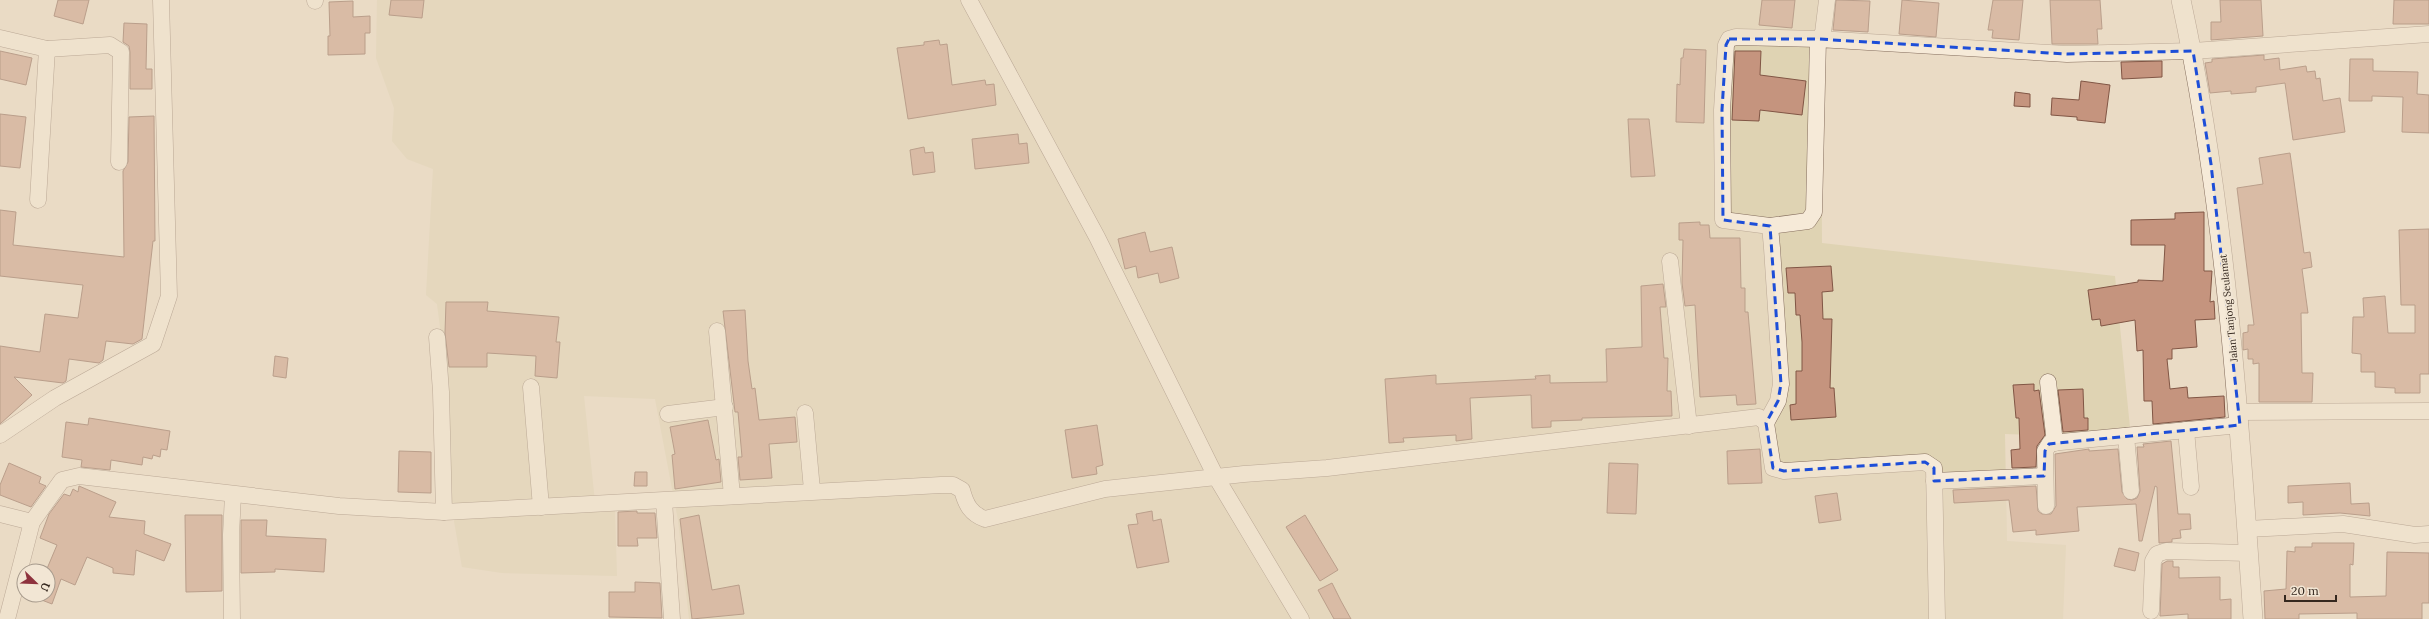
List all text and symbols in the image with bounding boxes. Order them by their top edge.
street label: Jalan Tanjong Seulamat [2216,253,2241,363]
north arrow [16,563,56,603]
scale bar [2285,577,2336,603]
text: U [37,580,53,594]
text: 20 m [2291,583,2319,598]

